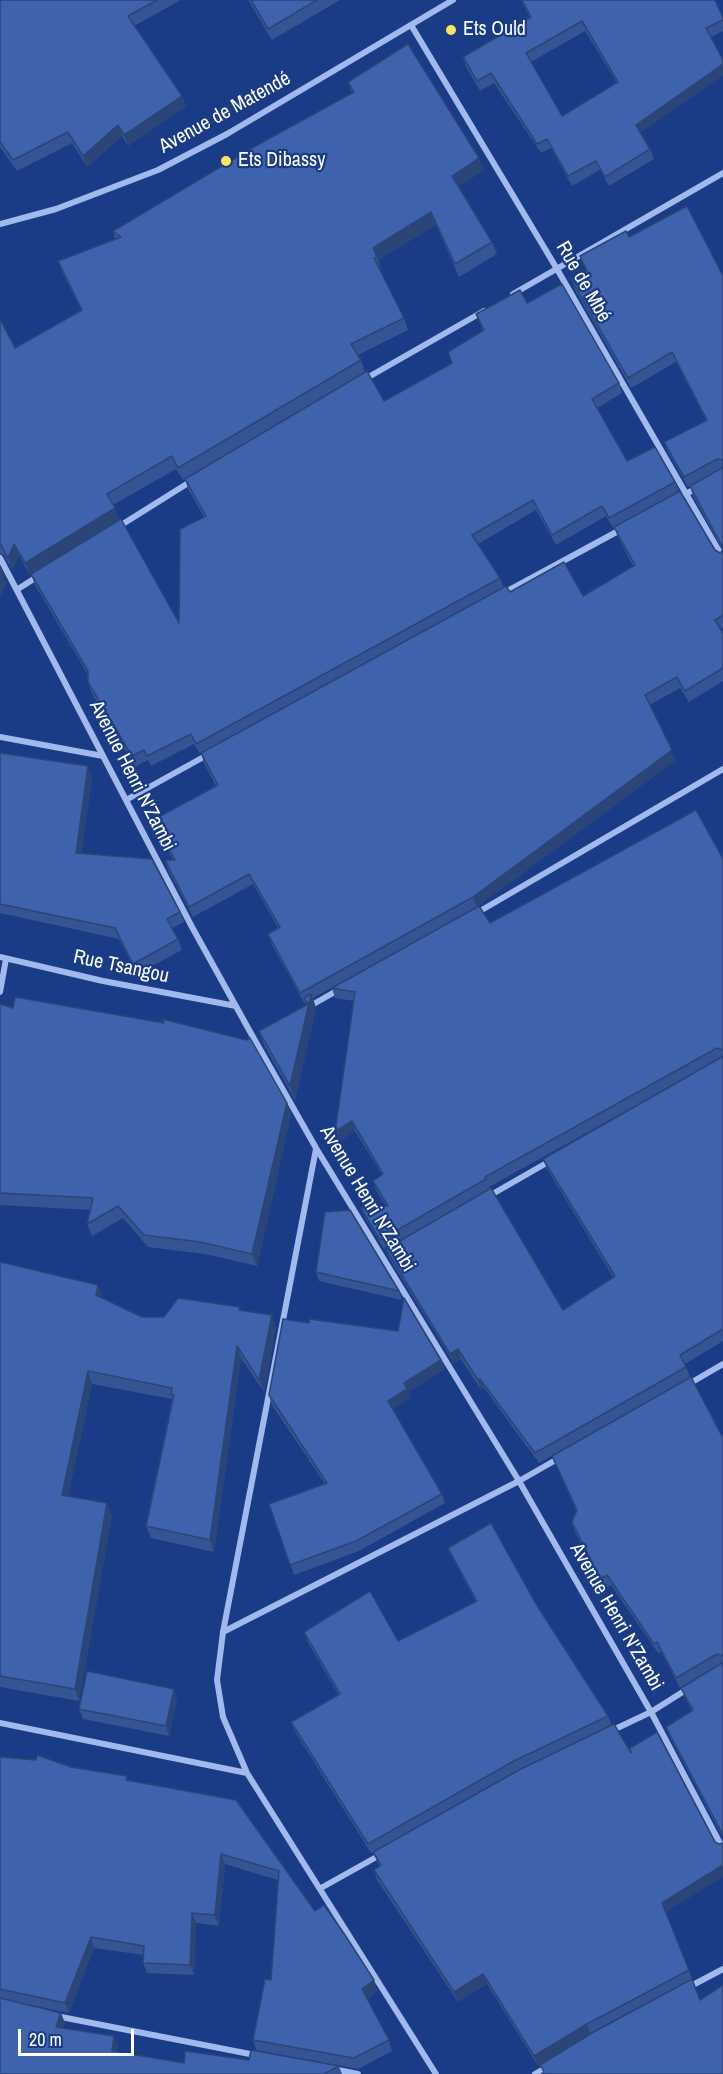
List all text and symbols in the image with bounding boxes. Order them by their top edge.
place label: Ets Ould [463,18,526,42]
marker: Ets Ould [444,23,458,37]
street label: Avenue de Matendé [155,67,295,159]
place label: Ets Dibassy [238,149,325,173]
marker: Ets Dibassy [219,154,233,168]
street label: Rue de Mbé [550,237,616,327]
street label: Avenue Henri N'Zambi [84,697,180,855]
street label: Rue Tsangou [71,945,171,989]
street label: Avenue Henri N'Zambi [314,1122,420,1276]
street label: Avenue Henri N'Zambi [564,1539,668,1695]
scale bar [21,2017,136,2055]
text: 20 m [29,2027,62,2052]

